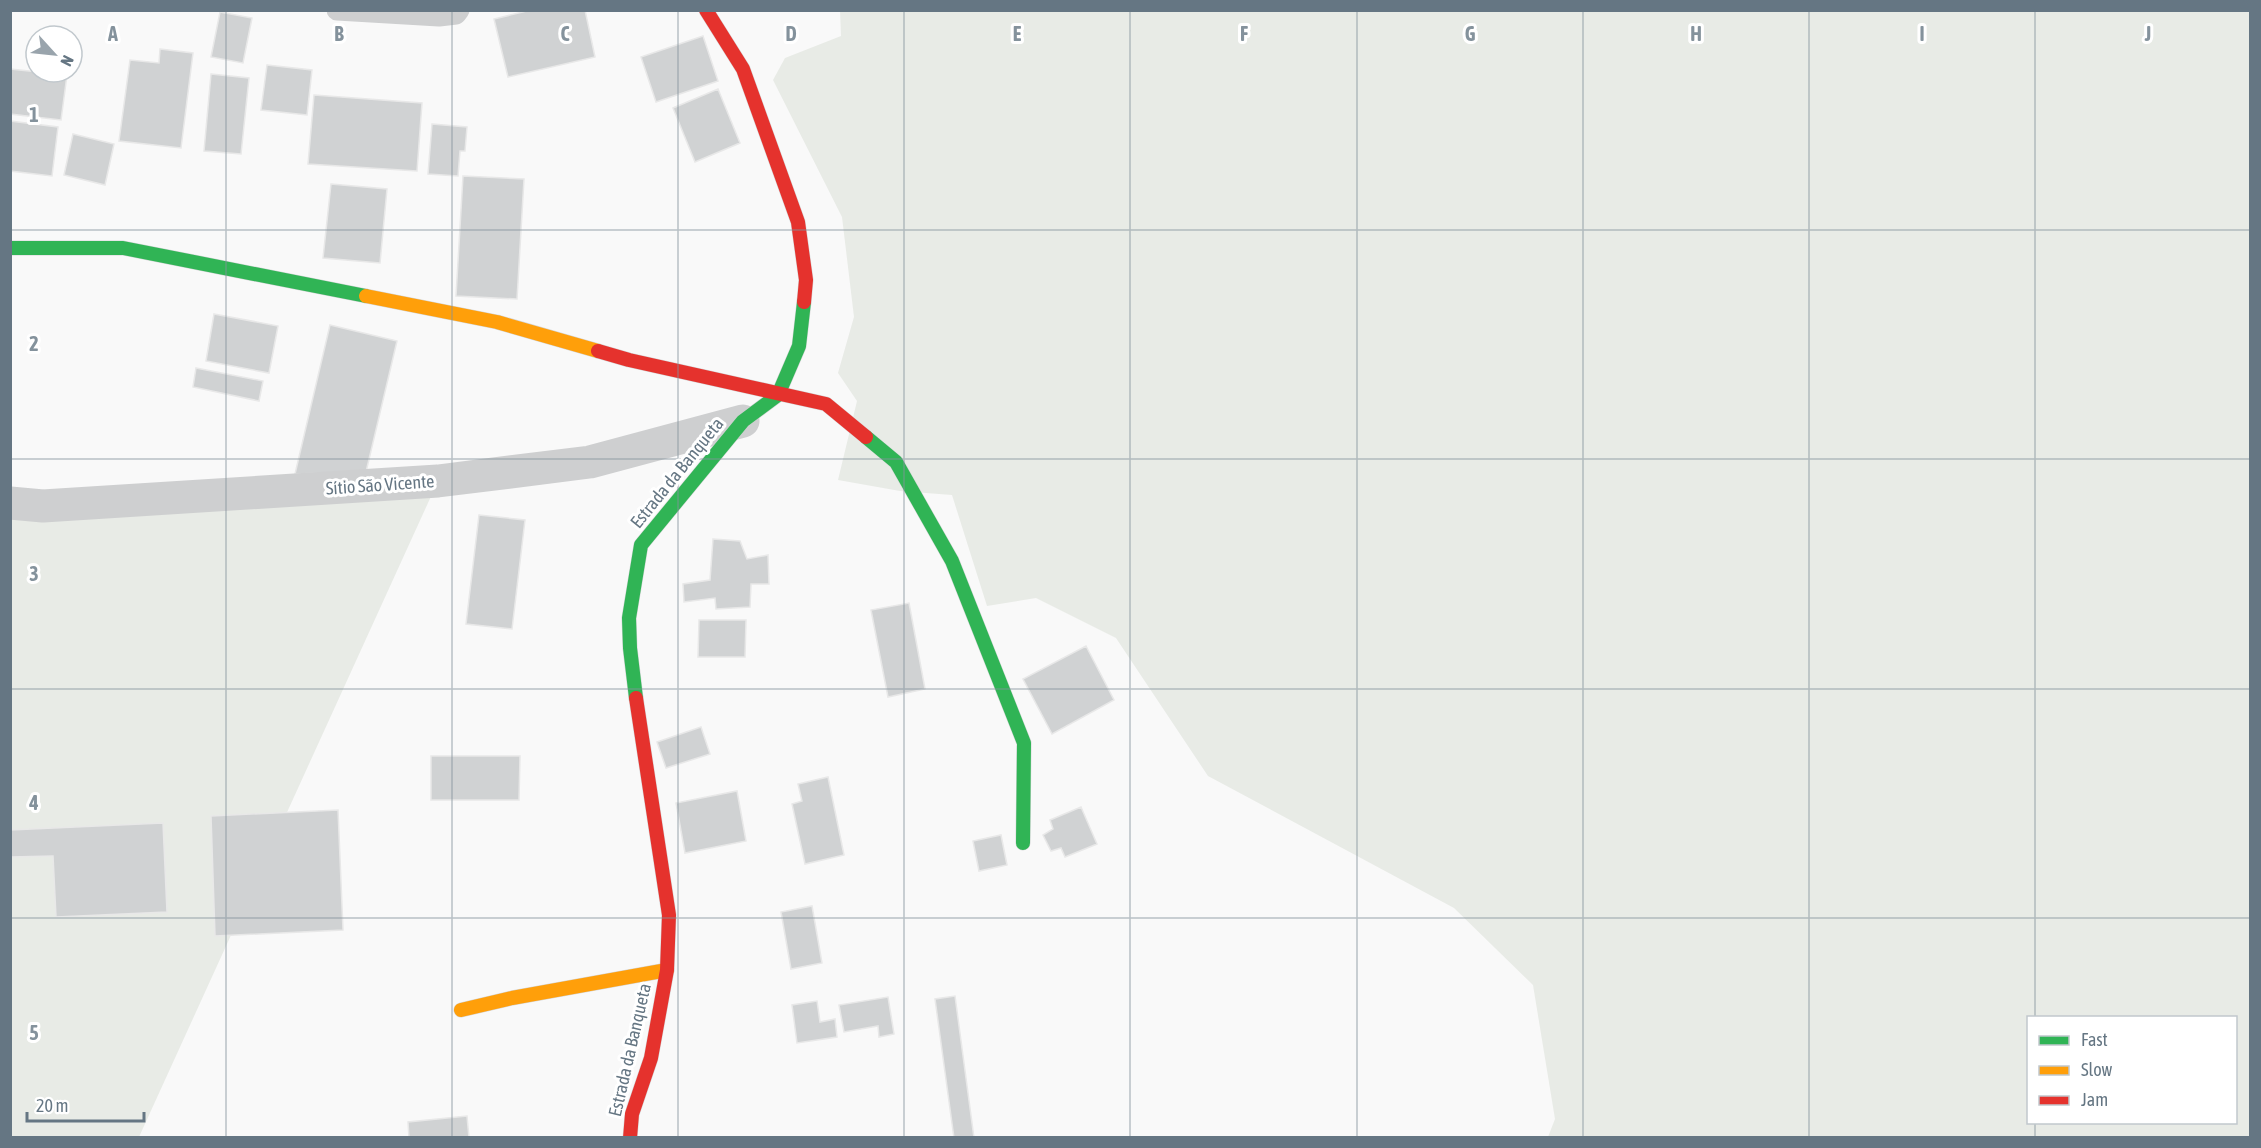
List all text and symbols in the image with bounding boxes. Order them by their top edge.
text: A [107,22,118,45]
text: B [334,22,344,45]
text: C [561,22,570,45]
text: D [785,22,797,45]
text: E [1013,22,1022,45]
text: F [1240,22,1248,45]
text: G [1465,22,1476,45]
text: H [1690,22,1702,45]
text: I [1919,22,1925,45]
text: J [2144,22,2151,45]
north arrow [24,24,84,84]
text: N [57,53,78,69]
text: 1 [29,103,39,126]
text: 2 [29,332,39,355]
street label: Estrada da Banqueta [626,413,728,532]
street label: Sítio São Vicente [325,470,435,499]
text: 3 [29,562,39,585]
text: 4 [28,791,39,814]
street label: Estrada da Banqueta [604,981,655,1118]
legend [2027,1016,2237,1124]
text: 5 [29,1021,39,1044]
text: Fast [2081,1029,2108,1050]
text: Slow [2081,1059,2112,1080]
scale bar [27,1085,144,1123]
text: Jam [2081,1089,2108,1110]
text: 20 m [36,1095,68,1116]

